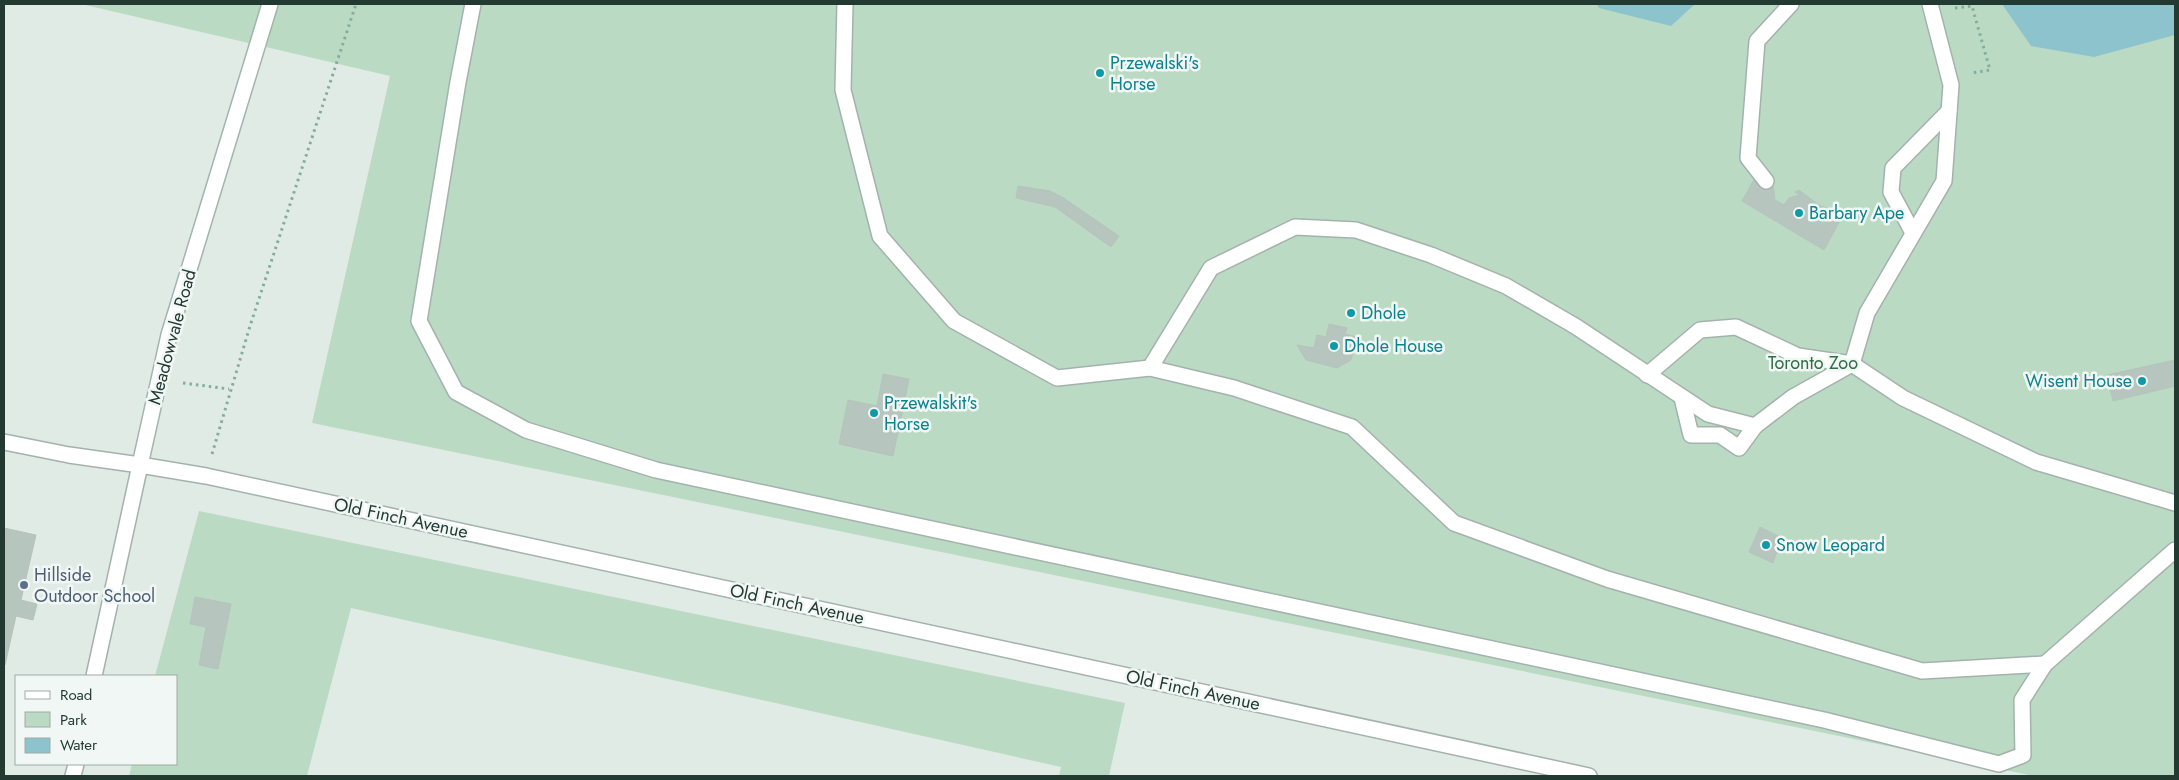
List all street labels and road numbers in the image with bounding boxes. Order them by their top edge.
street label: Meadowvale Road [141,266,203,408]
street label: Old Finch Avenue [331,491,471,545]
street label: Old Finch Avenue [727,577,867,631]
street label: Old Finch Avenue [1123,663,1263,717]

